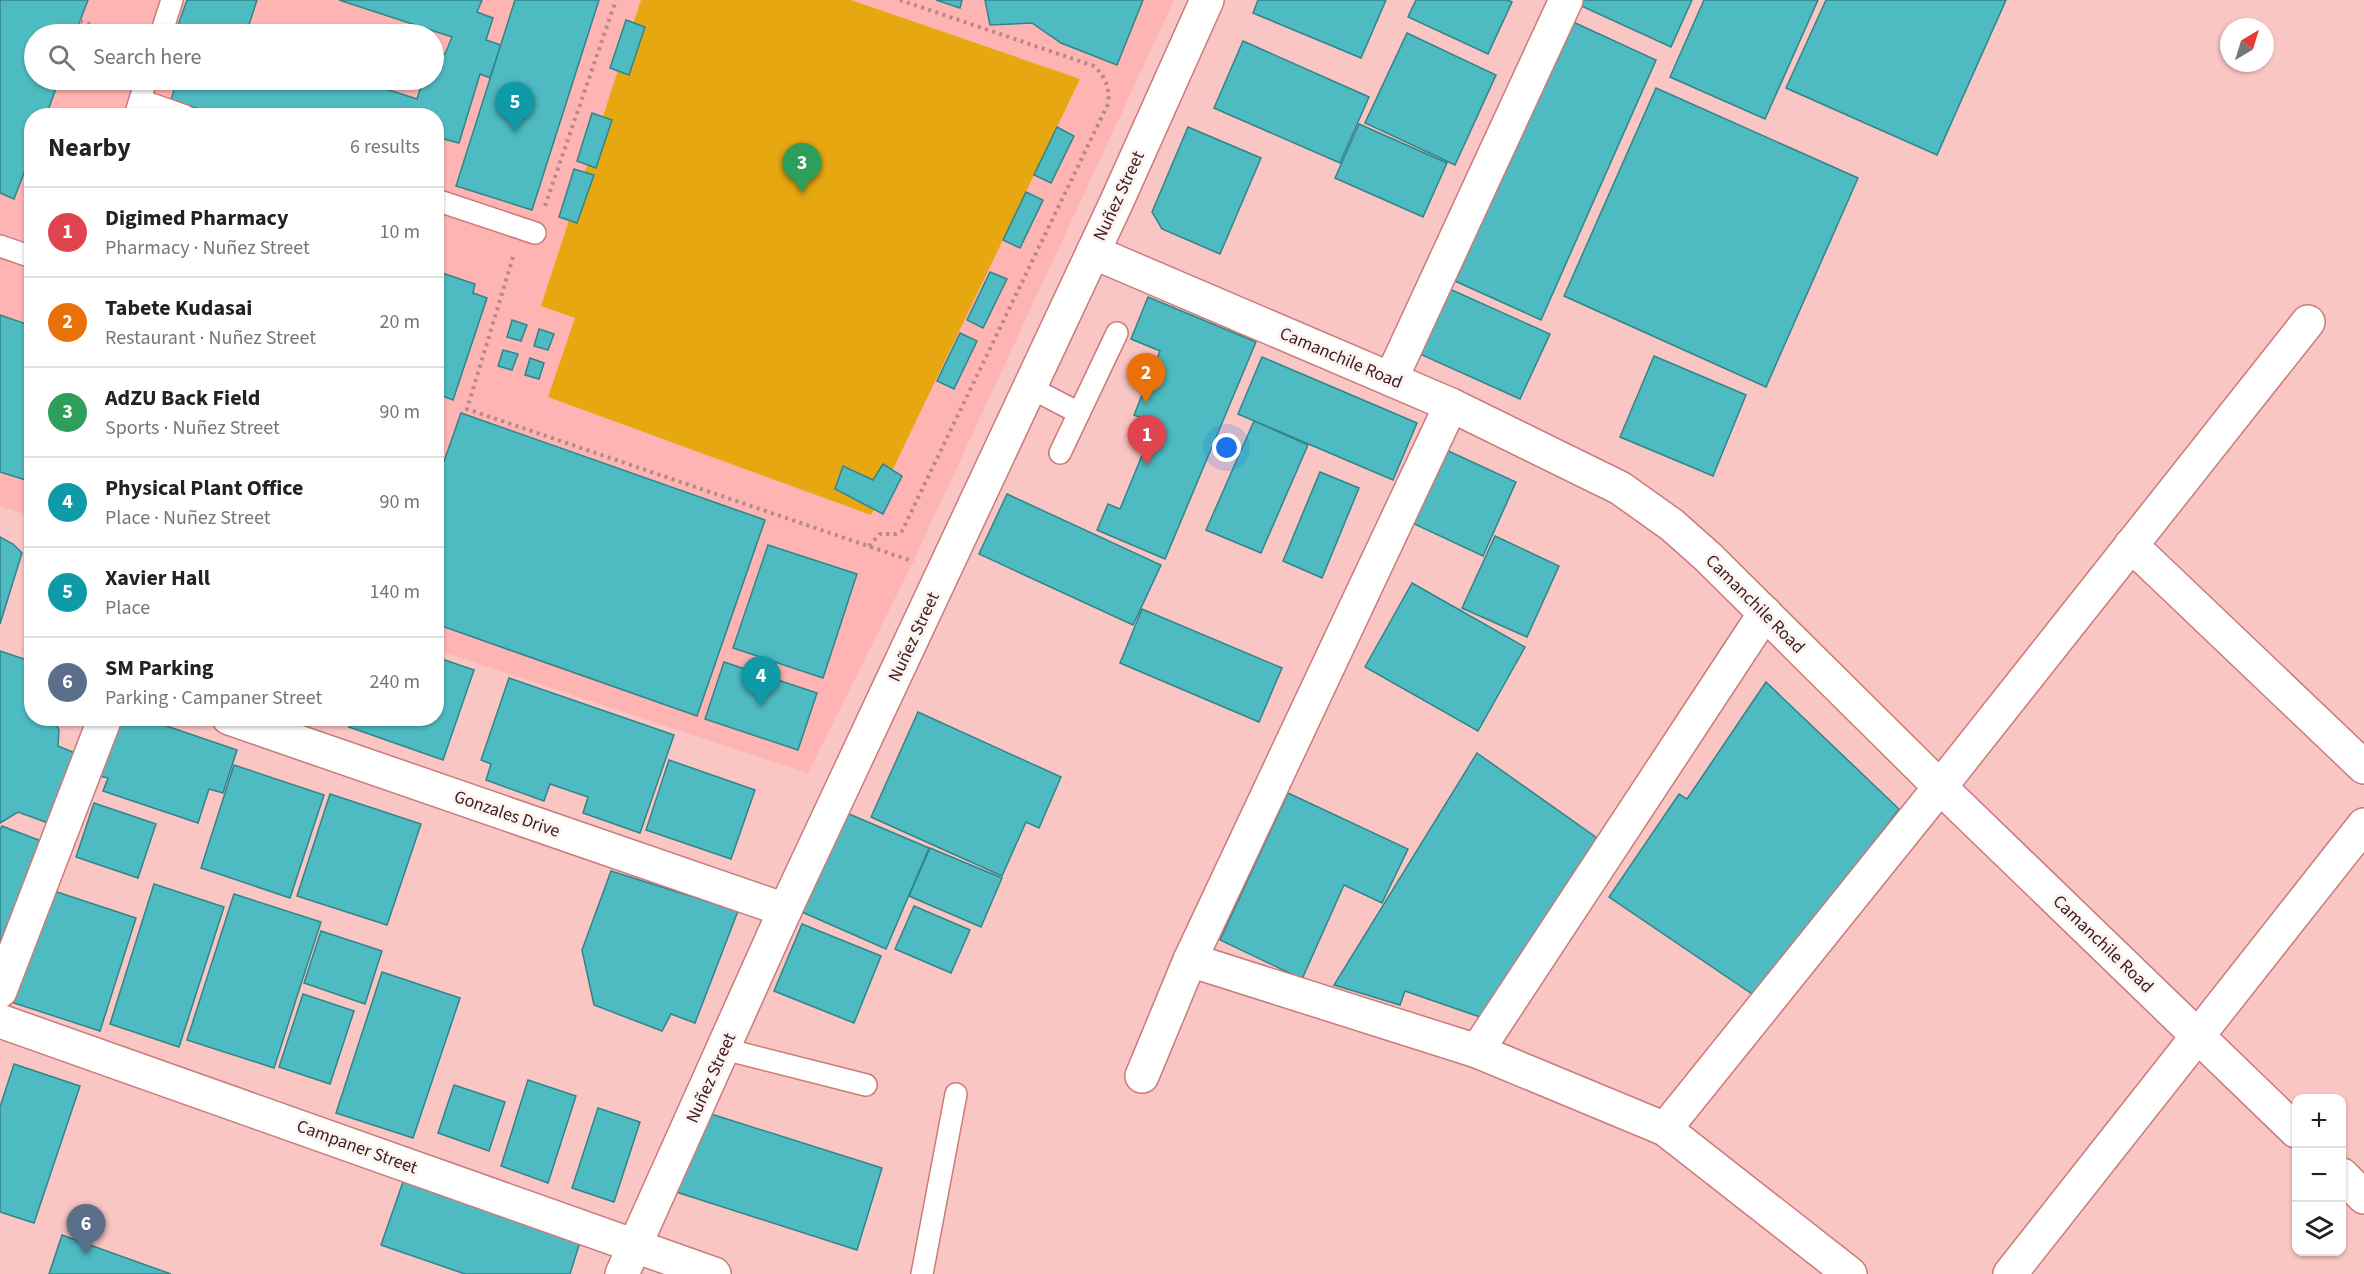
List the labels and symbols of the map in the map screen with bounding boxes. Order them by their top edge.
north arrow [2220,18,2274,72]
pin: 5 [496,82,534,132]
pin: 3 [782,144,822,193]
street label: Nuñez Street [1087,147,1151,245]
street label: Camanchile Road [1276,321,1406,395]
pin: 2 [1126,354,1166,403]
pin: 1 [1128,416,1166,465]
your location [1212,433,1241,462]
street label: Camanchile Road [1700,549,1810,659]
street label: Nuñez Street [882,588,946,686]
pin: 4 [742,656,780,706]
street label: Gonzales Drive [451,784,563,844]
street label: Camanchile Road [2047,889,2159,999]
street label: Nuñez Street [680,1029,742,1127]
street label: Campaner Street [293,1114,421,1180]
pin: 6 [66,1204,106,1254]

